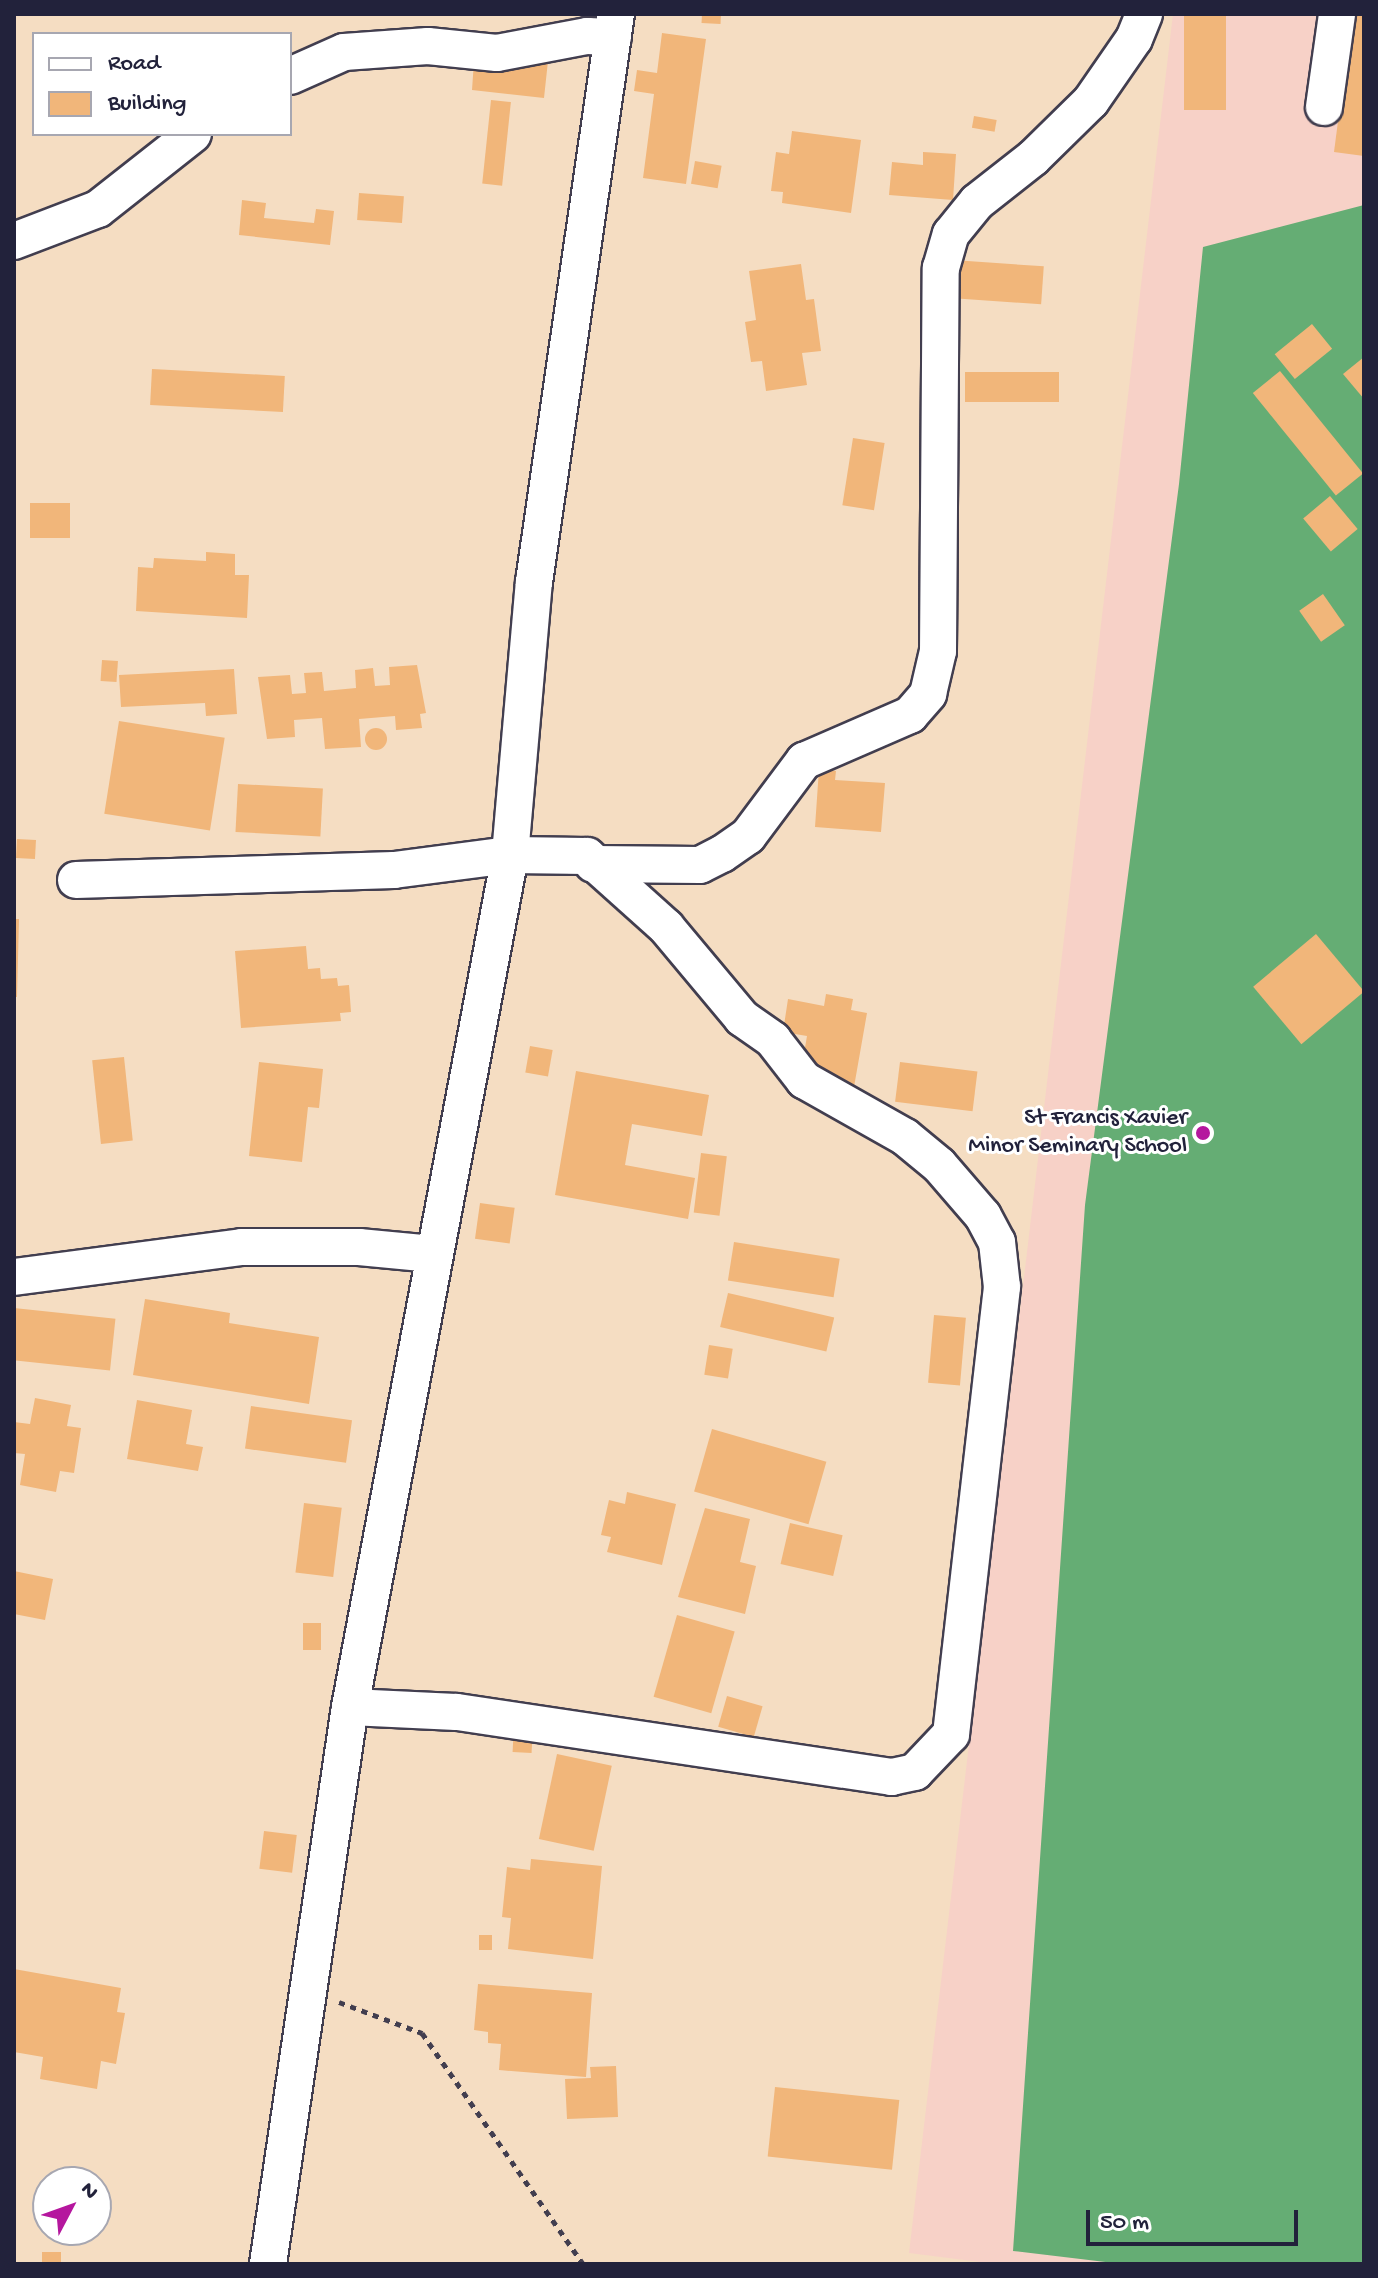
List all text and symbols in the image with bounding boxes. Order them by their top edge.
legend [32,32,292,136]
text: Road [108,50,160,79]
text: Building [108,90,186,119]
place label: St Francis Xavier Minor Seminary School [968,1105,1187,1161]
marker: St Francis Xavier Minor Seminary School [1194,1124,1212,1142]
north arrow [32,2166,112,2246]
text: N [74,2178,103,2206]
scale bar [1090,2194,1302,2244]
text: 50 m [1100,2209,1149,2238]

